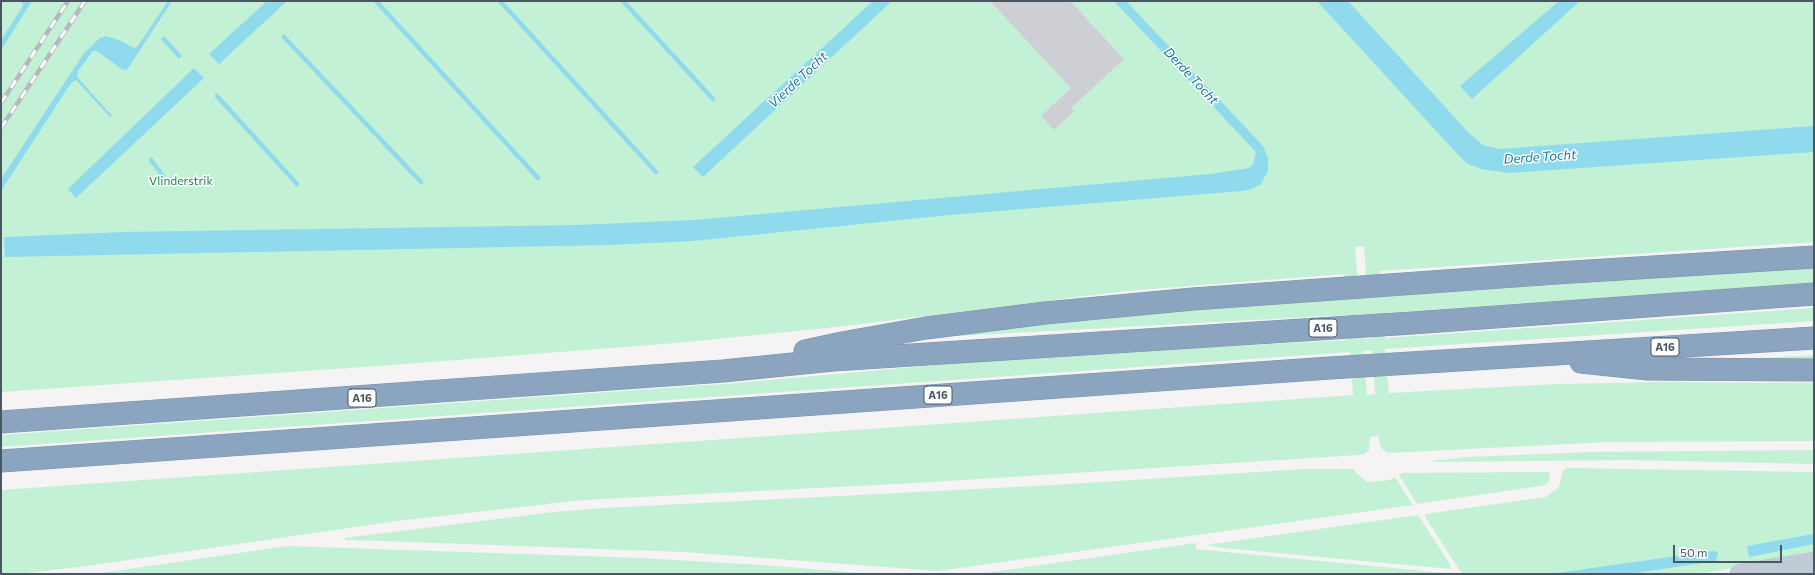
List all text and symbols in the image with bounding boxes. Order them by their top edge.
water label: Derde Tocht [1161,44,1221,108]
water label: Vierde Tocht [765,49,831,111]
water label: Derde Tocht [1503,147,1577,167]
park label: Vlinderstrik [149,174,213,188]
road number: A16 [1309,319,1337,337]
road number: A16 [1651,338,1679,356]
road number: A16 [924,386,952,404]
road number: A16 [348,389,376,407]
scale bar [1675,537,1784,563]
text: 50 m [1680,545,1708,559]

